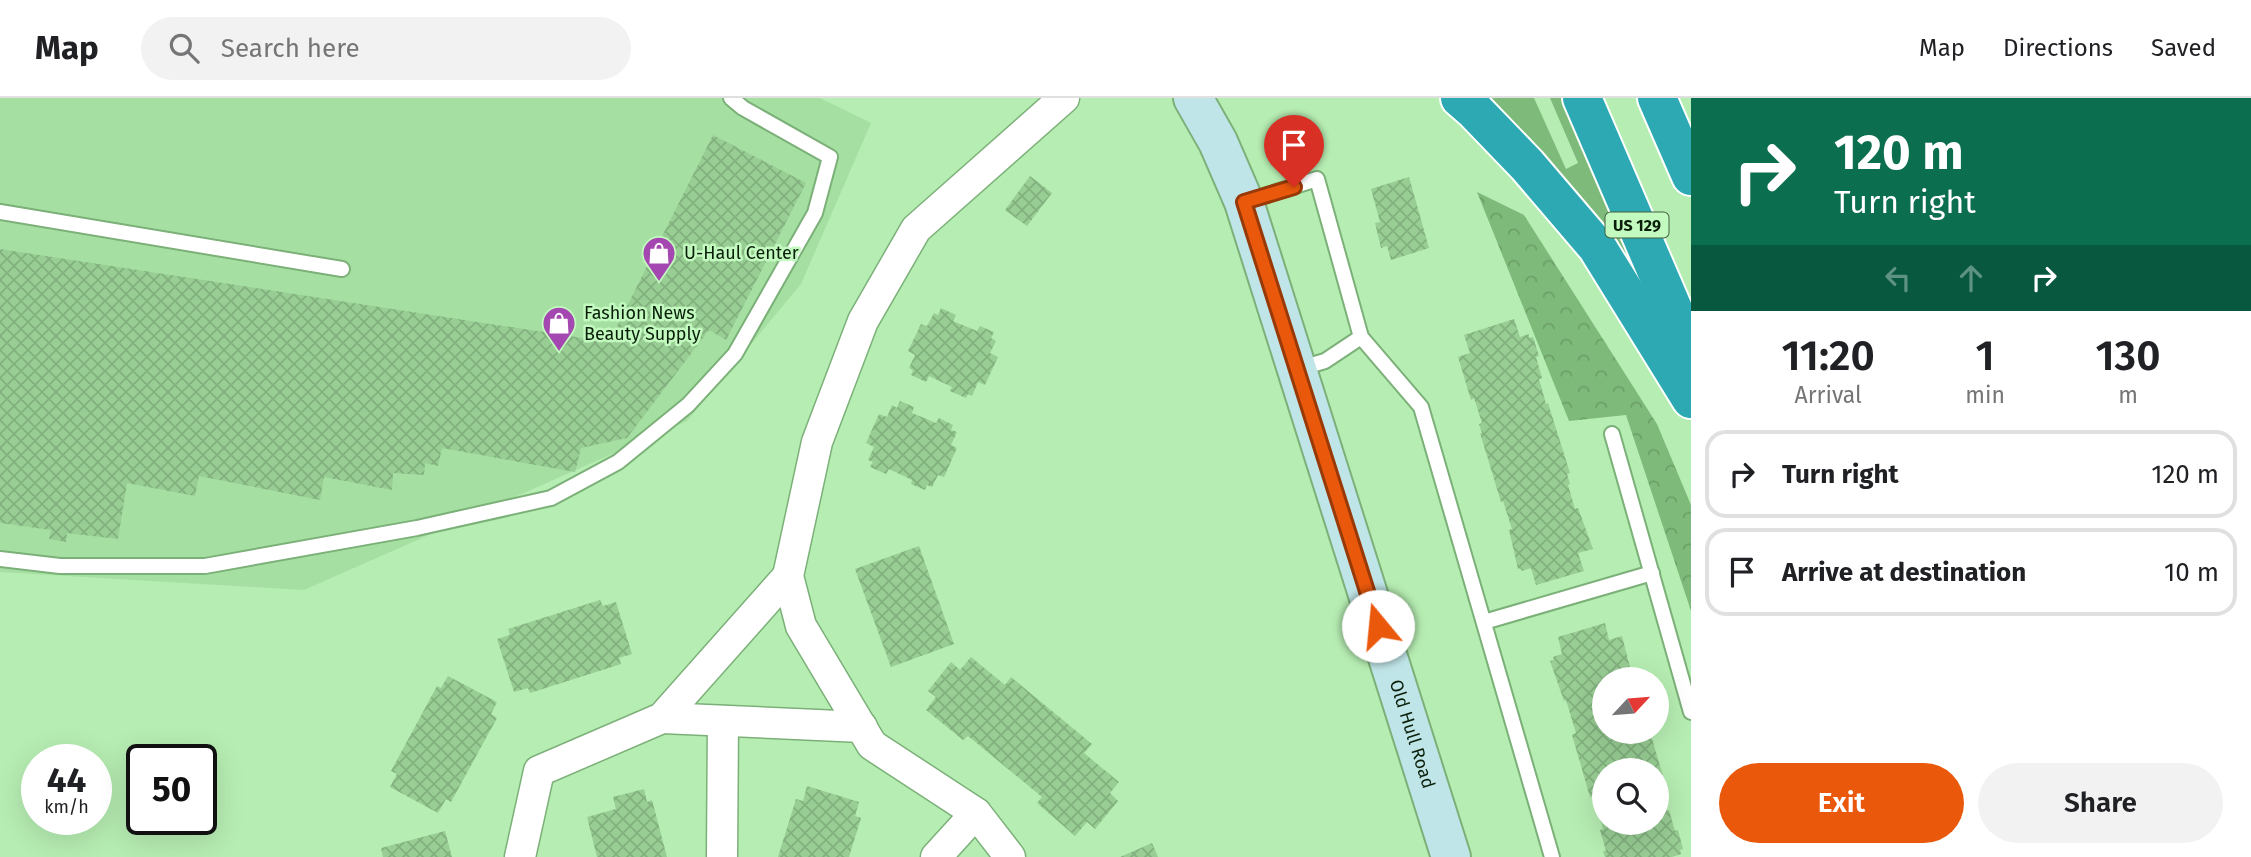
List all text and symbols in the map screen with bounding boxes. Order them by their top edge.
search box [141,17,631,80]
text: Map [35,28,99,68]
icon: search [165,29,203,67]
text: Search here [221,33,360,64]
text: Map [1919,34,1965,62]
text: Directions [2003,34,2113,62]
text: Saved [2151,34,2216,62]
pin [1264,115,1324,187]
text: 120 m [1834,123,1964,182]
icon: arrive [1275,126,1313,164]
icon: right [1719,126,1810,217]
text: Turn right [1834,183,1976,221]
road number: US 129 [1606,212,1668,238]
shop icon: U-Haul Center [640,234,678,283]
place label: U-Haul Center [684,242,799,264]
icon: left [1879,259,1917,297]
icon: ahead [1952,259,1990,297]
icon: right [2025,259,2063,297]
place label: Fashion News Beauty Supply [584,302,701,345]
shop icon: Fashion News Beauty Supply [540,304,578,353]
text: 11:20 [1781,331,1875,381]
text: 1 [1976,331,1995,381]
text: 130 [2095,331,2161,381]
text: Arrival [1794,381,1862,409]
text: min [1965,381,2005,409]
text: m [2118,381,2138,409]
icon: right [1723,455,1761,493]
text: Turn right [1782,459,1899,490]
text: 120 m [2151,459,2219,490]
icon: arrive [1723,553,1761,591]
text: Arrive at destination [1782,557,2026,588]
text: 10 m [2164,557,2219,588]
position arrow [1341,589,1415,663]
north arrow [1592,667,1670,744]
map controls [1592,667,1669,835]
street label: Old Hull Road [1385,677,1440,791]
speed limit sign: 50 [126,744,217,835]
button: search [1592,758,1669,835]
text: 44 [47,759,86,801]
button: Exit [1719,763,1964,843]
button: Share [1978,763,2223,843]
text: km/h [44,796,89,818]

